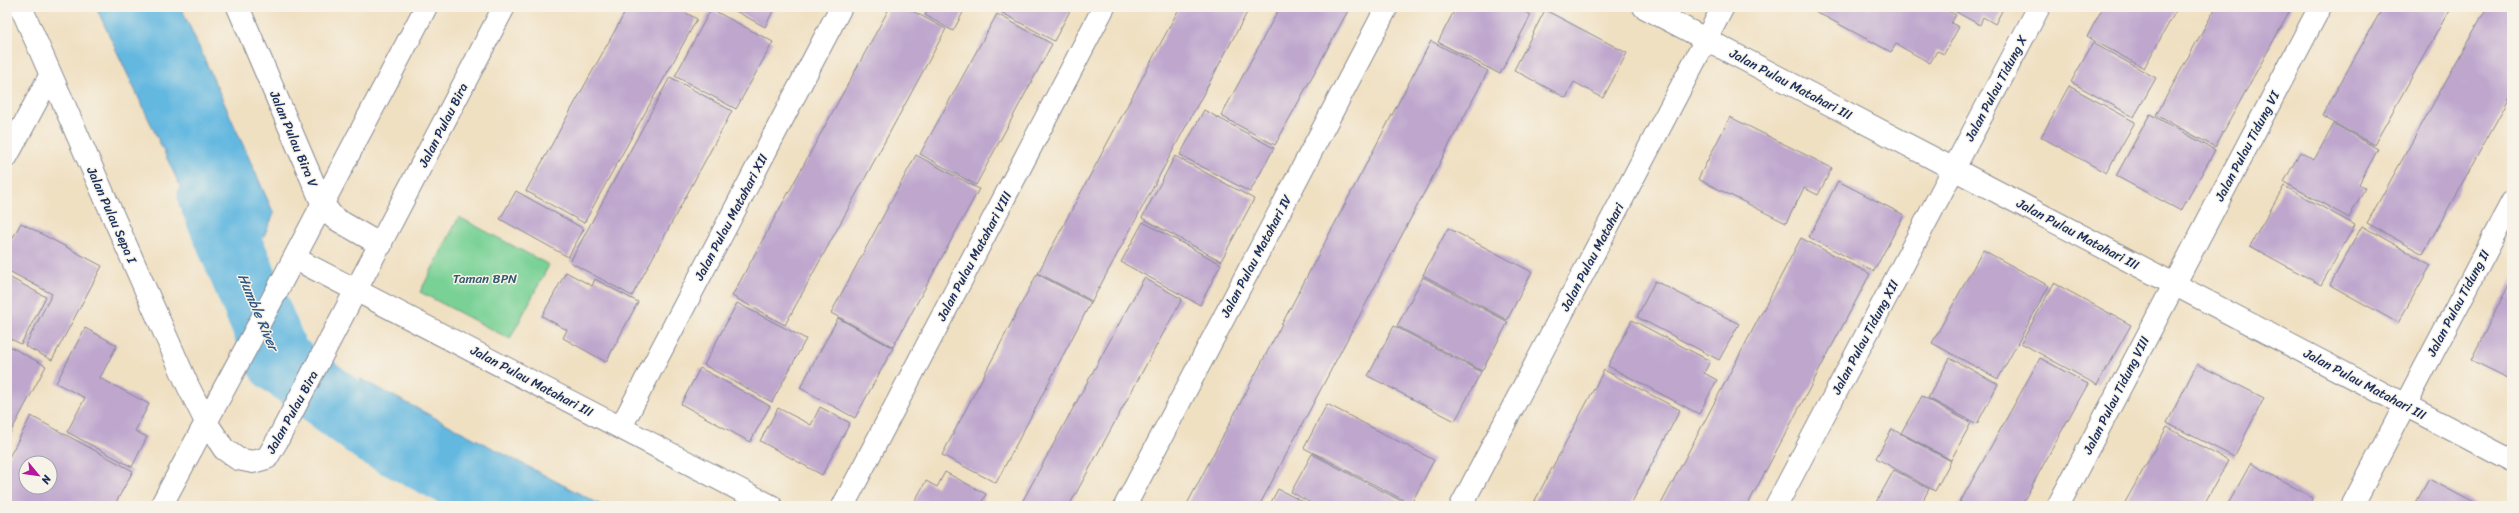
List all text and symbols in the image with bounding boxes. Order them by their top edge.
street label: Jalan Pulau Tidung X [1958,30,2034,146]
street label: Jalan Pulau Matahari III [1724,41,1857,126]
street label: Jalan Pulau Bira [411,78,474,172]
street label: Jalan Pulau Bira V [263,86,325,191]
street label: Jalan Pulau Tidung VI [2208,86,2286,206]
street label: Jalan Pulau Matahari XII [687,149,774,286]
street label: Jalan Pulau Sepa I [80,162,144,268]
street label: Jalan Pulau Matahari VIII [930,187,1018,326]
street label: Jalan Pulau Matahari IV [1213,190,1298,322]
street label: Jalan Pulau Matahari III [2011,191,2144,276]
street label: Jalan Pulau Matahari [1553,198,1630,316]
street label: Jalan Pulau Tidung II [2420,245,2496,362]
park label: Taman BPN [453,267,517,290]
water label: Humble River [230,269,287,358]
street label: Jalan Pulau Tidung XII [1825,276,1905,399]
street label: Jalan Pulau Tidung VIII [2076,332,2156,459]
street label: Jalan Pulau Matahari III [465,338,598,423]
street label: Jalan Pulau Matahari III [2298,341,2431,426]
street label: Jalan Pulau Bira [259,366,325,459]
north arrow [18,455,58,495]
text: N [36,471,57,488]

